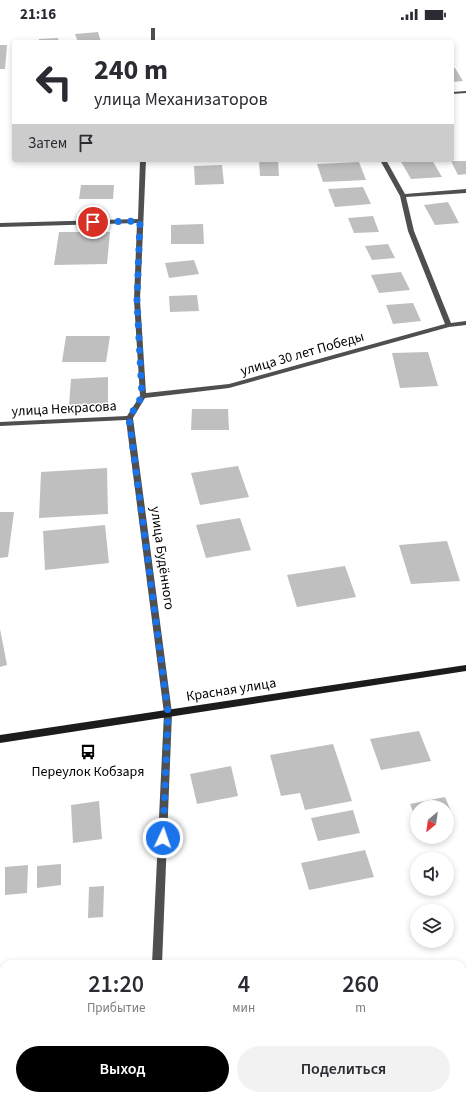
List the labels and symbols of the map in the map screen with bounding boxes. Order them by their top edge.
pin [76,205,110,239]
street label: улица 30 лет Победы [238,327,366,381]
street label: улица Некрасова [11,396,117,422]
street label: улица Будённого [145,505,179,611]
street label: Красная улица [185,673,278,707]
bus stop icon: Переулок Кобзаря [79,743,97,761]
place label: Переулок Кобзаря [31,762,145,782]
north arrow [410,800,454,844]
position arrow [142,817,184,859]

